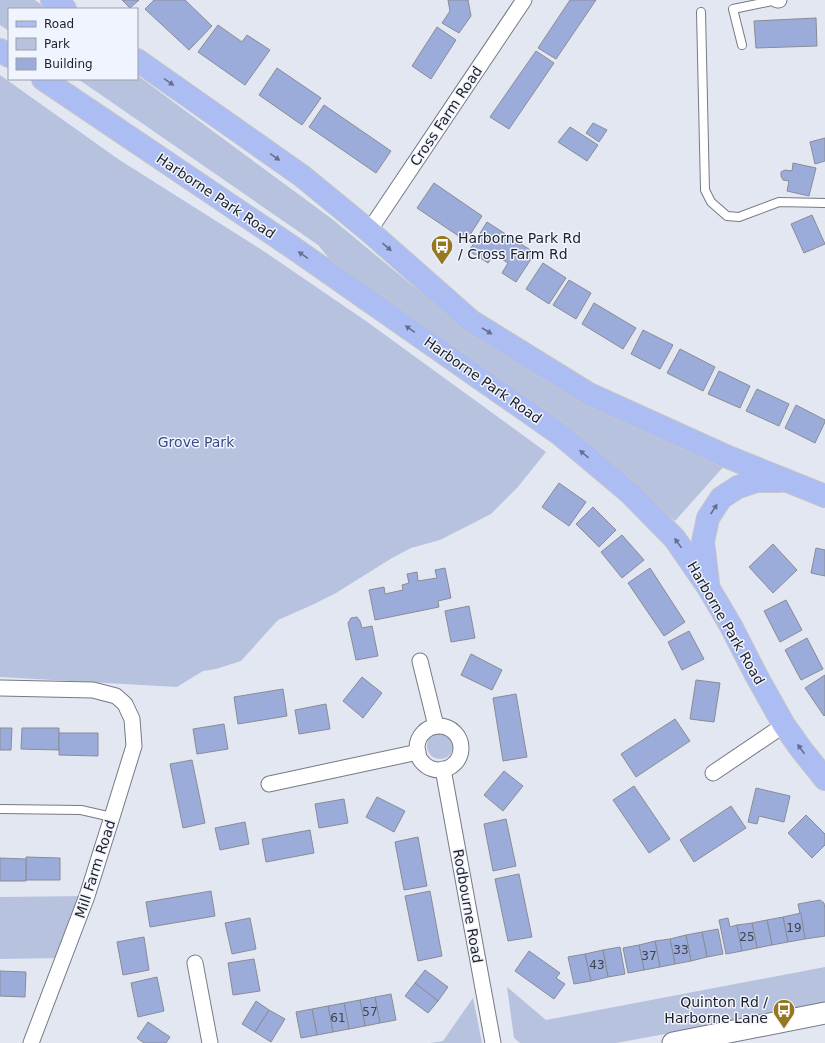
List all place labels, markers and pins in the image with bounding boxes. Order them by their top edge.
place label: Harborne Park Rd / Cross Farm Rd [458,230,581,262]
bus stop icon: Harborne Park Rd / Cross Farm Rd [429,233,455,266]
place label: Quinton Rd / Harborne Lane [664,994,768,1026]
bus stop icon: Quinton Rd / Harborne Lane [771,997,797,1030]

